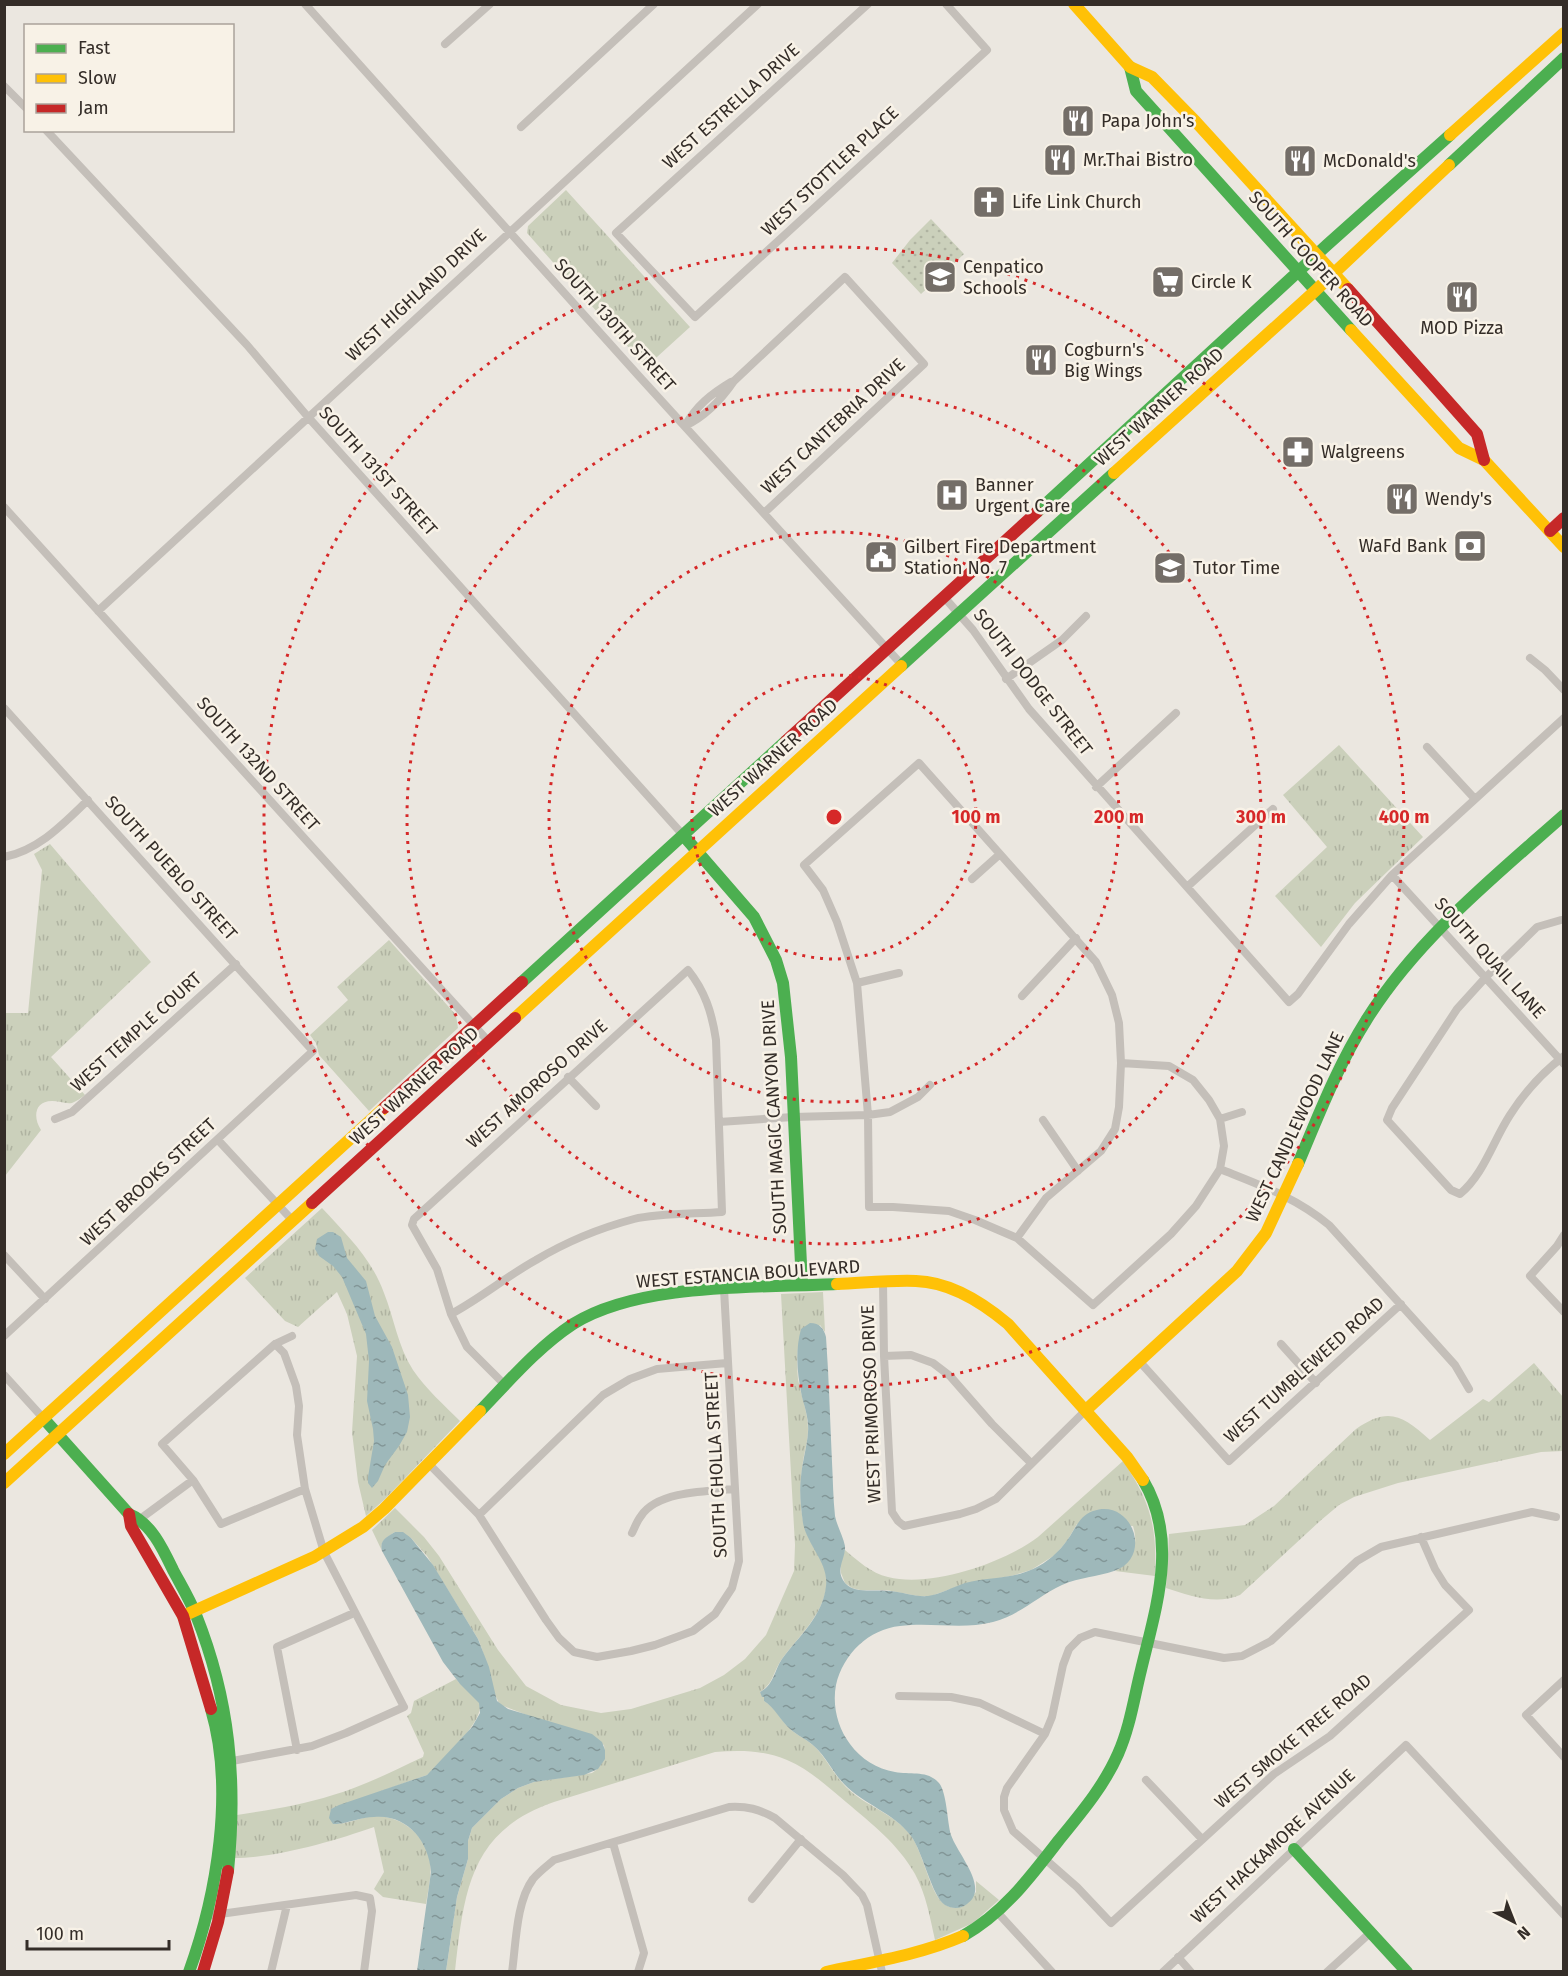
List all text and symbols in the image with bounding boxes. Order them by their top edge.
legend [24,24,234,132]
text: Fast [78,37,111,59]
street label: WEST ESTRELLA DRIVE [658,39,804,173]
text: Slow [78,67,117,89]
text: Jam [78,97,109,119]
street label: WEST STOTTLER PLACE [757,102,903,240]
restaurant icon: Papa John's [1060,103,1096,139]
place label: Papa John's [1101,110,1194,132]
restaurant icon: Mr.Thai Bistro [1042,142,1078,178]
restaurant icon: McDonald's [1282,143,1318,179]
place label: Mr.Thai Bistro [1083,149,1193,171]
place label: McDonald's [1323,150,1416,172]
church icon: Life Link Church [971,184,1007,220]
street label: SOUTH COOPER ROAD [1244,186,1378,332]
place label: Life Link Church [1012,191,1142,213]
street label: WEST HIGHLAND DRIVE [341,224,491,366]
street label: SOUTH 130TH STREET [550,254,681,397]
place label: Cenpatico Schools [963,256,1044,299]
school or university icon: Cenpatico Schools [922,259,958,295]
supermarket icon: Circle K [1150,264,1186,300]
place label: Circle K [1191,271,1252,293]
restaurant icon: MOD Pizza [1444,279,1480,315]
place label: MOD Pizza [1420,317,1504,339]
place label: Cogburn's Big Wings [1064,339,1144,382]
restaurant icon: Cogburn's Big Wings [1023,342,1059,378]
street label: WEST WARNER ROAD [1090,343,1228,471]
street label: WEST CANTEBRIA DRIVE [756,353,910,499]
street label: SOUTH 131ST STREET [314,402,442,541]
pharmacy icon: Walgreens [1280,434,1316,470]
place label: Walgreens [1321,441,1405,463]
place label: Banner Urgent Care [975,474,1070,517]
hospital icon: Banner Urgent Care [934,477,970,513]
restaurant icon: Wendy's [1384,481,1420,517]
place label: Wendy's [1425,488,1492,510]
bank icon: WaFd Bank [1452,528,1488,564]
place label: WaFd Bank [1359,535,1448,557]
place label: Gilbert Fire Department Station No. 7 [904,536,1097,579]
public building icon: Gilbert Fire Department Station No. 7 [863,539,899,575]
school or university icon: Tutor Time [1152,550,1188,586]
place label: Tutor Time [1193,557,1280,579]
street label: SOUTH DODGE STREET [969,604,1098,760]
street label: SOUTH 132ND STREET [192,692,324,836]
street label: WEST WARNER ROAD [704,694,842,822]
street label: SOUTH PUEBLO STREET [100,791,242,945]
text: 100 m [952,806,1000,828]
text: 200 m [1094,806,1144,828]
text: 300 m [1235,806,1286,828]
text: 400 m [1379,806,1429,828]
centre of rings [824,807,844,827]
street label: SOUTH QUAIL LANE [1430,893,1550,1023]
street label: WEST TEMPLE COURT [66,967,206,1097]
street label: SOUTH MAGIC CANYON DRIVE [757,999,791,1235]
street label: WEST AMOROSO DRIVE [462,1015,612,1153]
street label: WEST WARNER ROAD [345,1022,483,1150]
street label: WEST CANDLEWOOD LANE [1241,1028,1349,1226]
street label: WEST BROOKS STREET [76,1113,221,1251]
street label: WEST ESTANCIA BOULEVARD [635,1255,861,1293]
street label: WEST TUMBLEWEED ROAD [1219,1292,1389,1448]
street label: WEST PRIMOROSO DRIVE [857,1304,885,1504]
street label: SOUTH CHOLLA STREET [700,1371,732,1559]
street label: WEST SMOKE TREE ROAD [1210,1669,1376,1813]
street label: WEST HACKAMORE AVENUE [1186,1764,1360,1928]
north arrow [1484,1892,1544,1952]
scale bar [27,1913,170,1951]
text: N [1513,1922,1534,1943]
text: 100 m [36,1923,84,1945]

